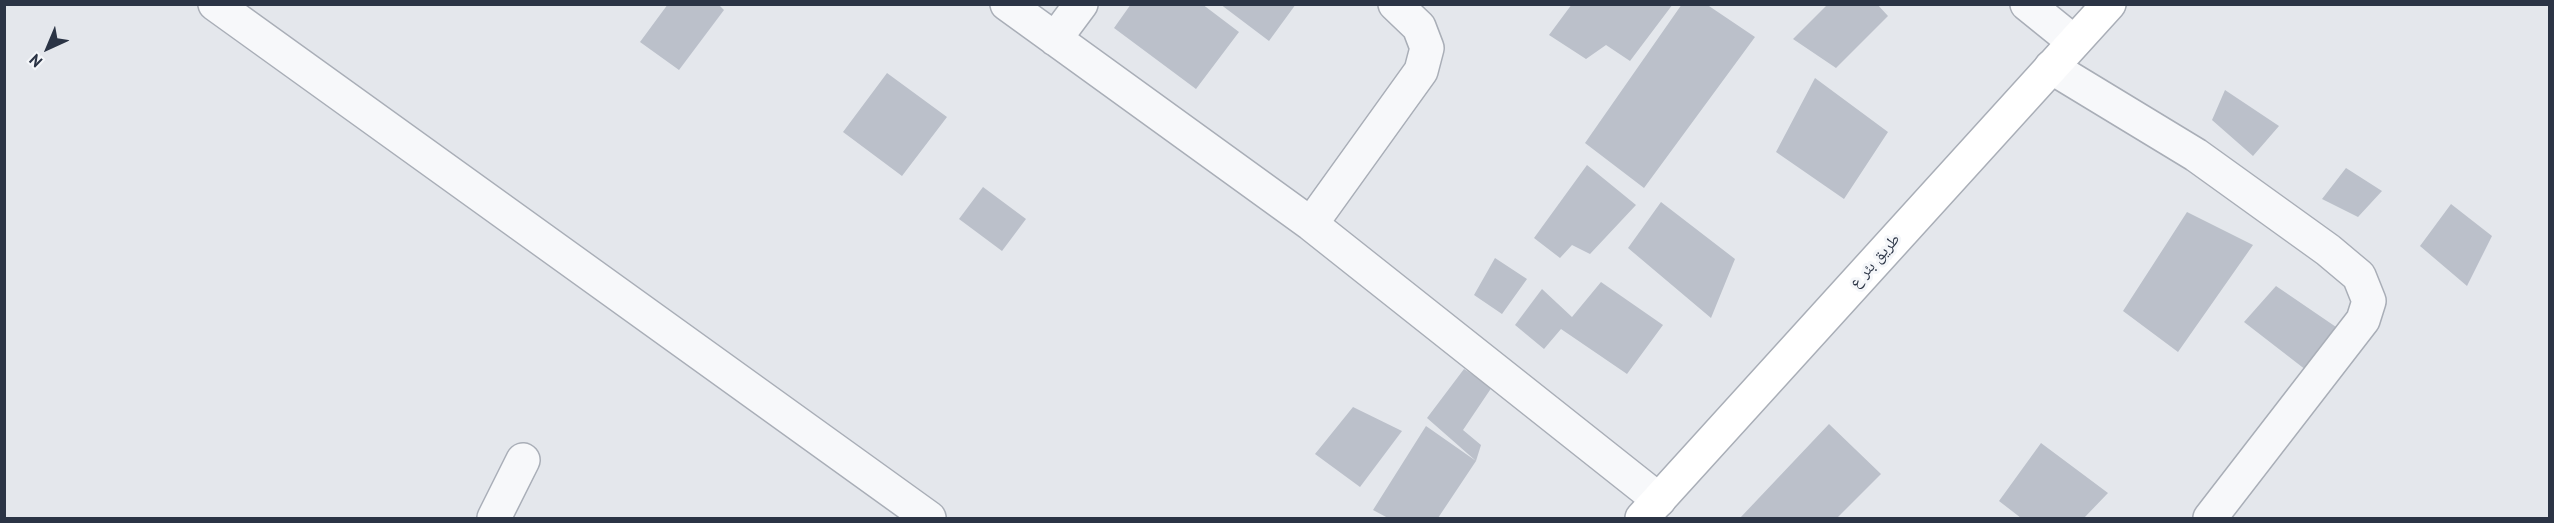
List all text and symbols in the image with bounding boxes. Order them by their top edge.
north arrow [18,18,78,78]
text: N [25,50,46,72]
street label: طريق بئر ع [1846,230,1904,292]

